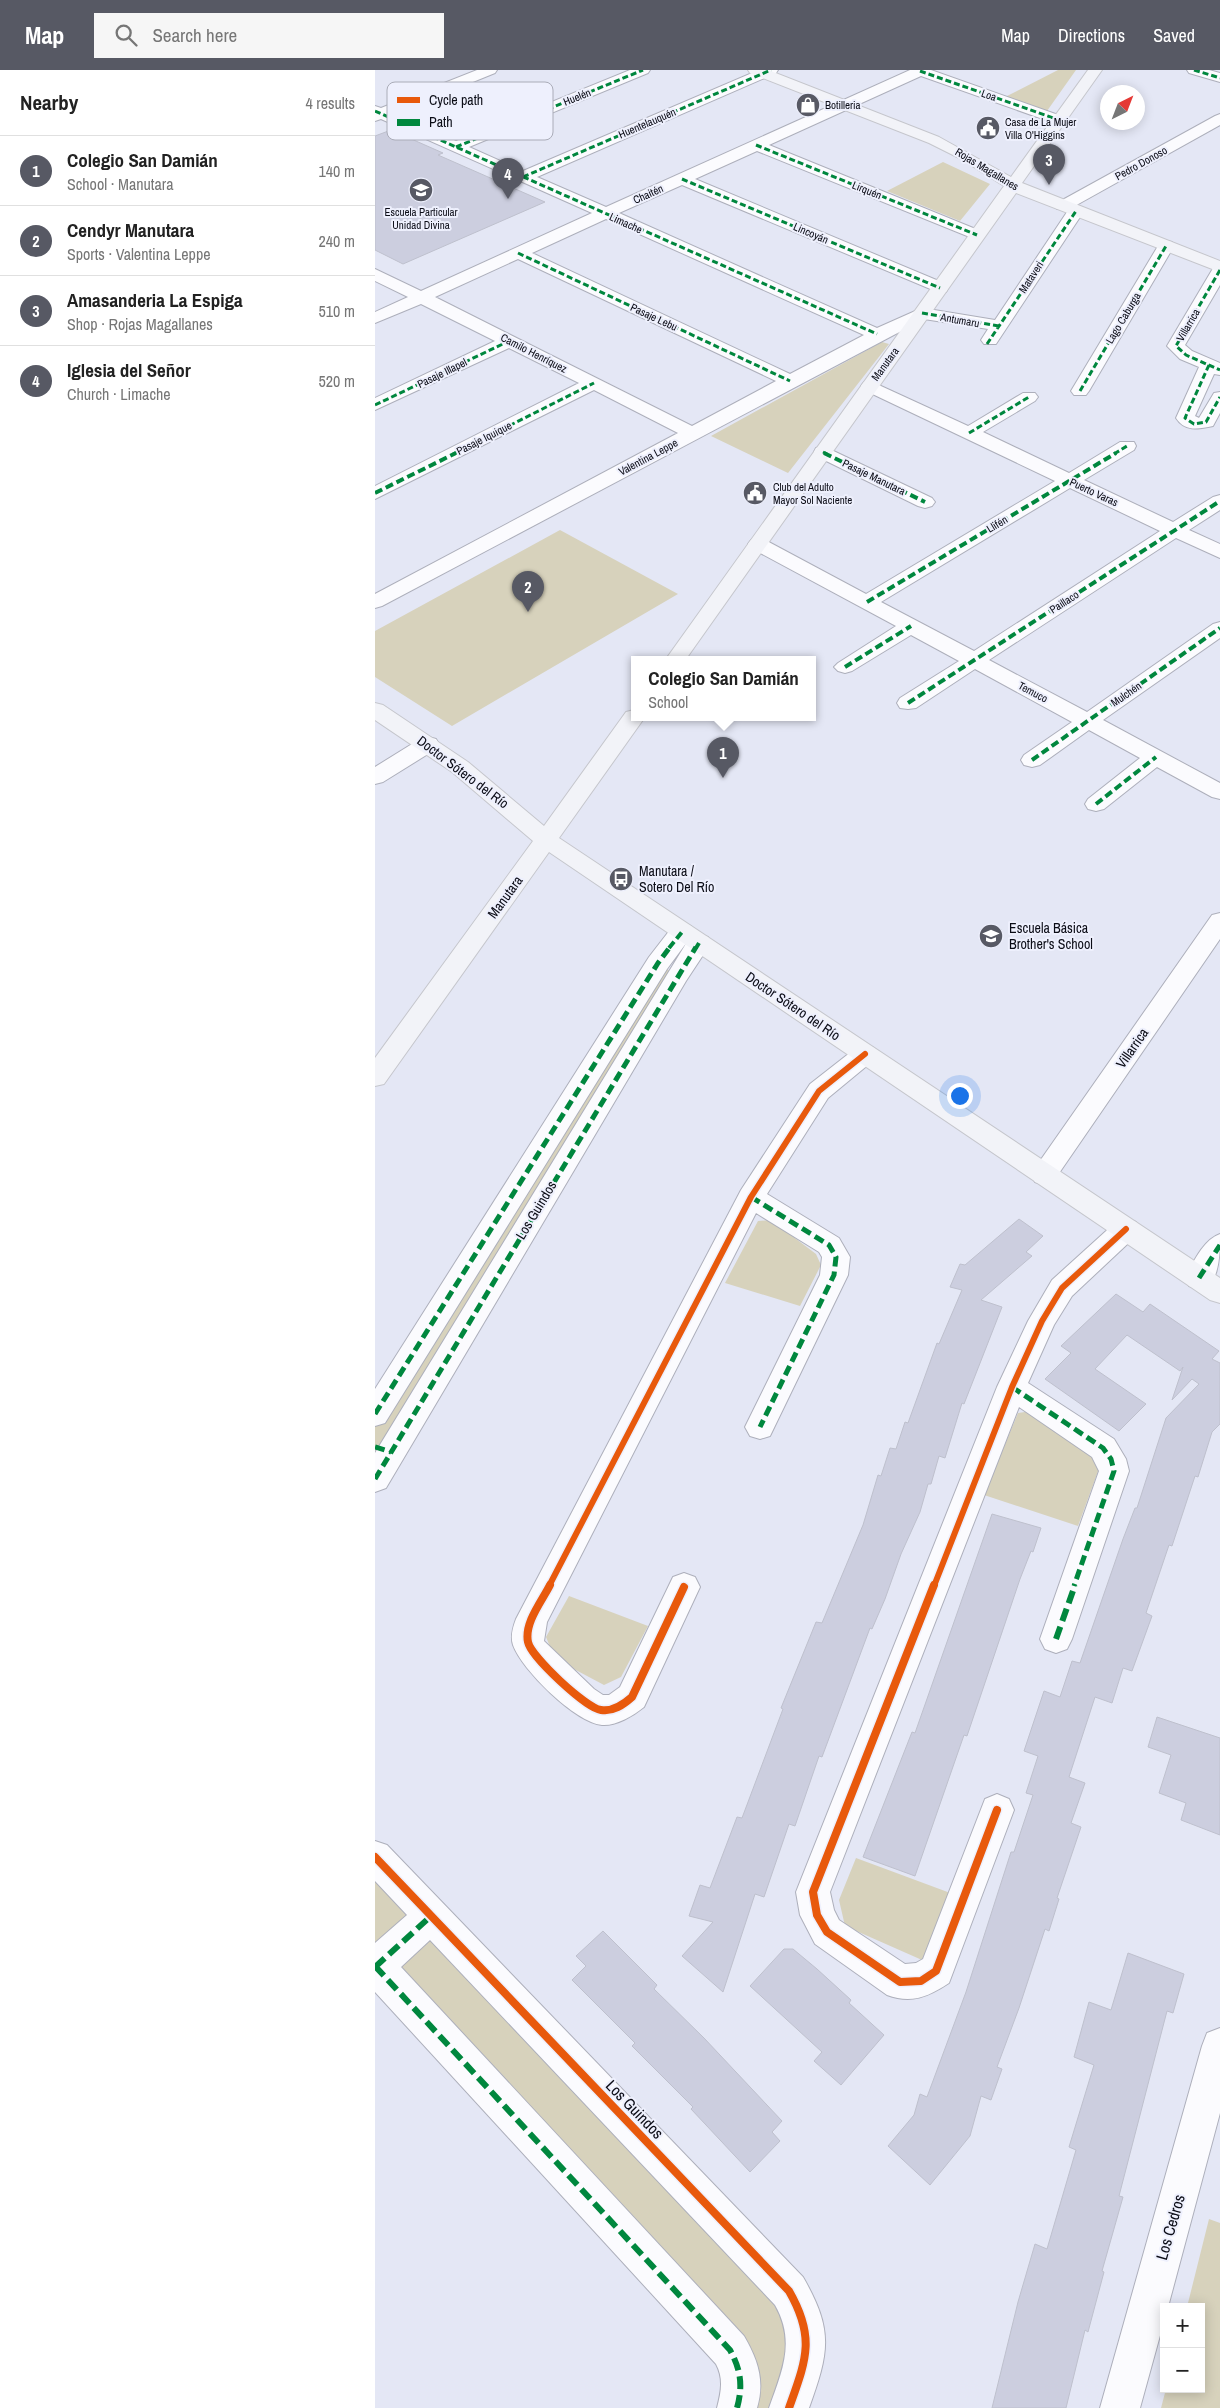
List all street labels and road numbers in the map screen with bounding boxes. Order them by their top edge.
street label: Huelén [561,85,593,109]
street label: Loa [980,86,998,104]
street label: Huentelauquén [616,105,678,141]
street label: Pedro Donoso [1112,143,1170,183]
street label: Rojas Magallanes [953,145,1022,194]
street label: Lirquén [850,178,884,202]
street label: Chaitén [631,181,665,207]
street label: Limache [607,210,645,236]
street label: Lincoyán [791,219,831,247]
street label: Mataveri [1016,258,1046,296]
street label: Lago Caburga [1102,290,1144,346]
street label: Pasaje Lebu [628,300,680,334]
street label: Villarrica [1173,306,1203,344]
street label: Antumaru [939,310,980,330]
street label: Camilo Henríquez [498,330,570,376]
street label: Manutara [868,344,902,384]
street label: Pasaje Illapel [415,355,469,391]
street label: Pasaje Iquique [454,418,514,458]
street label: Valentina Leppe [616,436,680,478]
street label: Pasaje Manutara [840,456,908,498]
street label: Puerto Varas [1067,475,1121,510]
street label: Llifén [984,512,1010,536]
street label: Paillaco [1047,587,1081,617]
street label: Temuco [1016,678,1050,706]
street label: Mulchén [1108,678,1144,710]
street label: Doctor Sótero del Río [414,732,512,812]
street label: Manutara [483,872,527,922]
street label: Doctor Sótero del Río [742,968,844,1044]
street label: Villarrica [1112,1024,1153,1072]
street label: Los Guindos [512,1177,561,1243]
street label: Los Guindos [601,2075,669,2143]
street label: Los Cedros [1150,2192,1190,2262]

